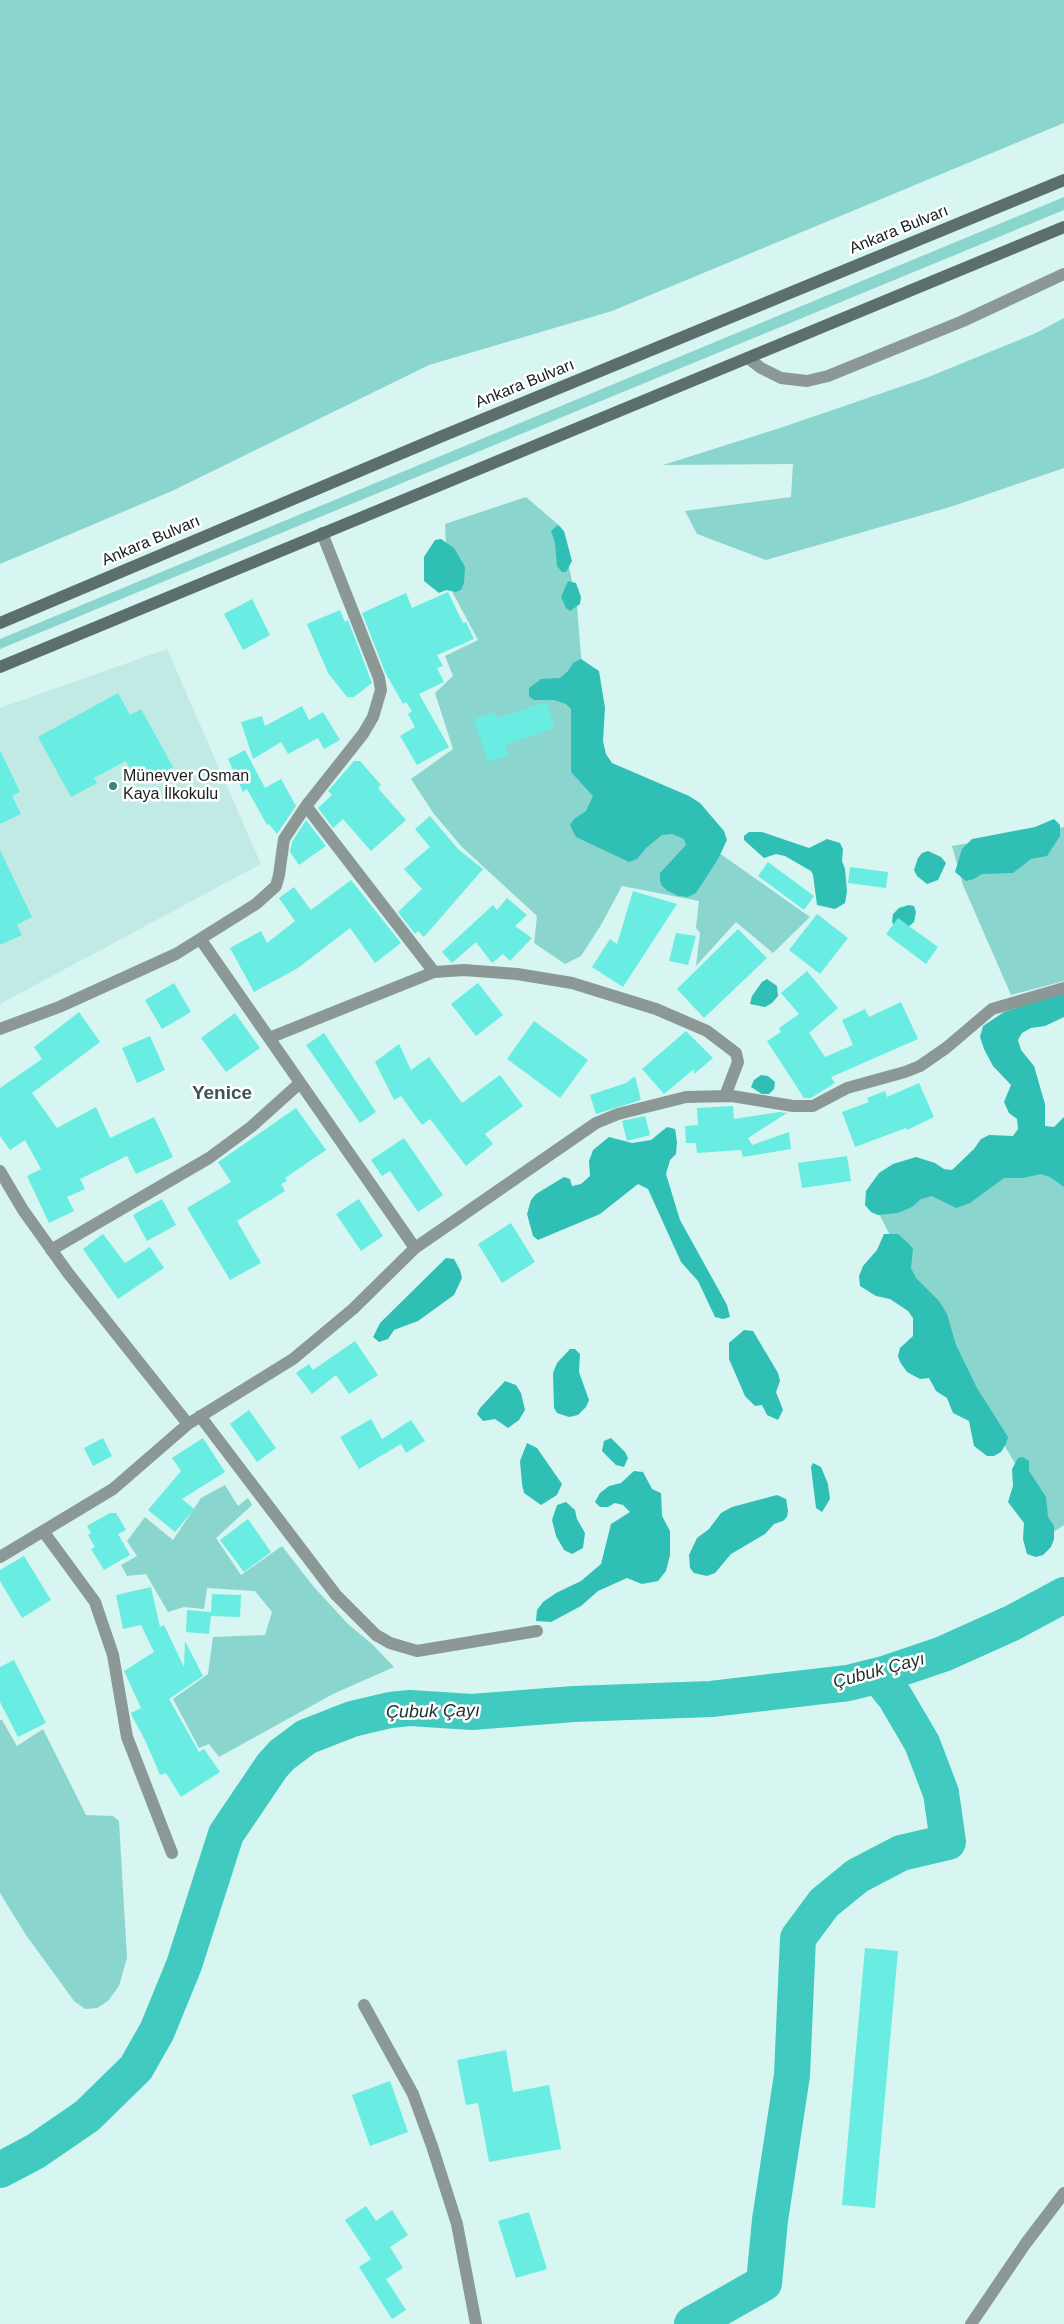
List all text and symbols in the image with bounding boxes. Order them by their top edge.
street label: Ankara Bulvarı [847,201,951,259]
street label: Ankara Bulvarı [473,355,577,413]
street label: Ankara Bulvarı [99,512,203,570]
place label: Münevver Osman Kaya İlkokulu [123,767,249,805]
marker: Münevver Osman Kaya İlkokulu [107,780,119,792]
district label: Yenice [192,1083,252,1105]
water label: Çubuk Çayı [831,1648,927,1694]
water label: Çubuk Çayı [386,1700,480,1724]

